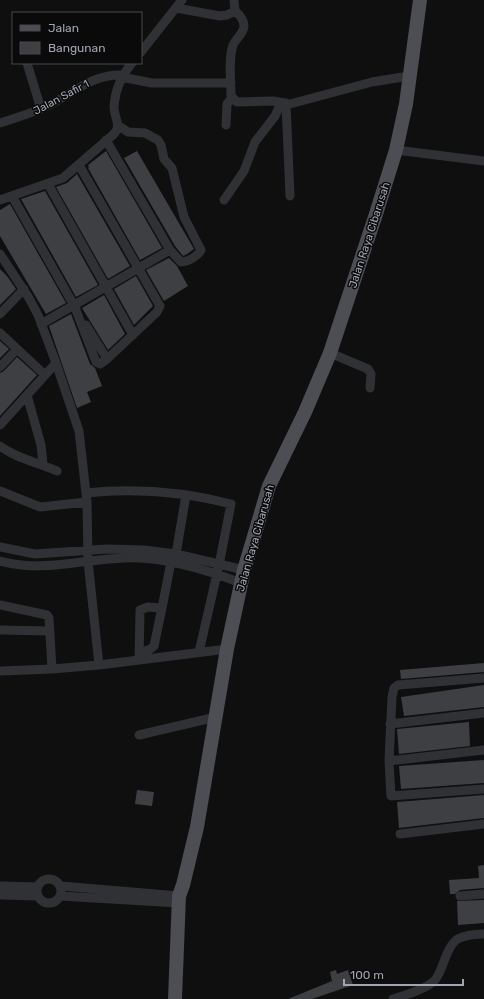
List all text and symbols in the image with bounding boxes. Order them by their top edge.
legend [12,12,142,64]
text: Jalan [48,21,79,35]
text: Bangunan [48,41,105,55]
street label: Jalan Safir 1 [31,77,91,118]
street label: Jalan Raya Cibarusah [346,181,393,290]
street label: Jalan Raya Cibarusah [234,483,277,593]
scale bar [344,961,463,987]
text: 100 m [350,968,384,982]

